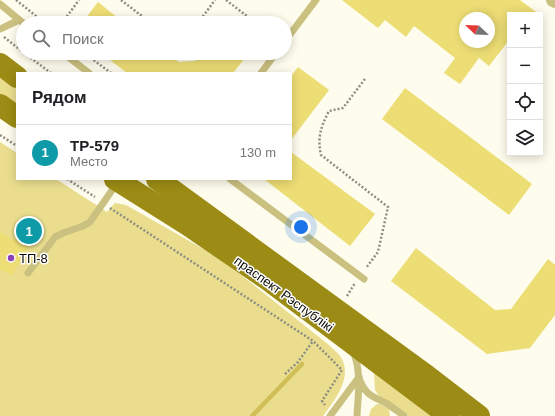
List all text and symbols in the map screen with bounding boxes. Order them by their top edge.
north arrow [459,12,495,48]
map controls [507,12,543,156]
button: + [507,12,543,48]
search box [16,16,292,60]
icon: search [30,27,52,49]
text: Поиск [62,30,104,47]
button: − [507,48,543,84]
button: locate [507,84,543,120]
text: Рядом [32,88,87,107]
button: layers [507,120,543,156]
text: ТР-579 [70,137,119,154]
text: 1 [41,145,49,160]
text: 130 m [240,145,276,160]
text: Место [70,154,108,169]
pin: 1 [16,216,42,246]
your location [291,217,311,237]
place label: ТП-8 [19,251,48,266]
marker: ТП-8 [6,253,16,263]
street label: праспект Рэспублікі [232,253,337,335]

